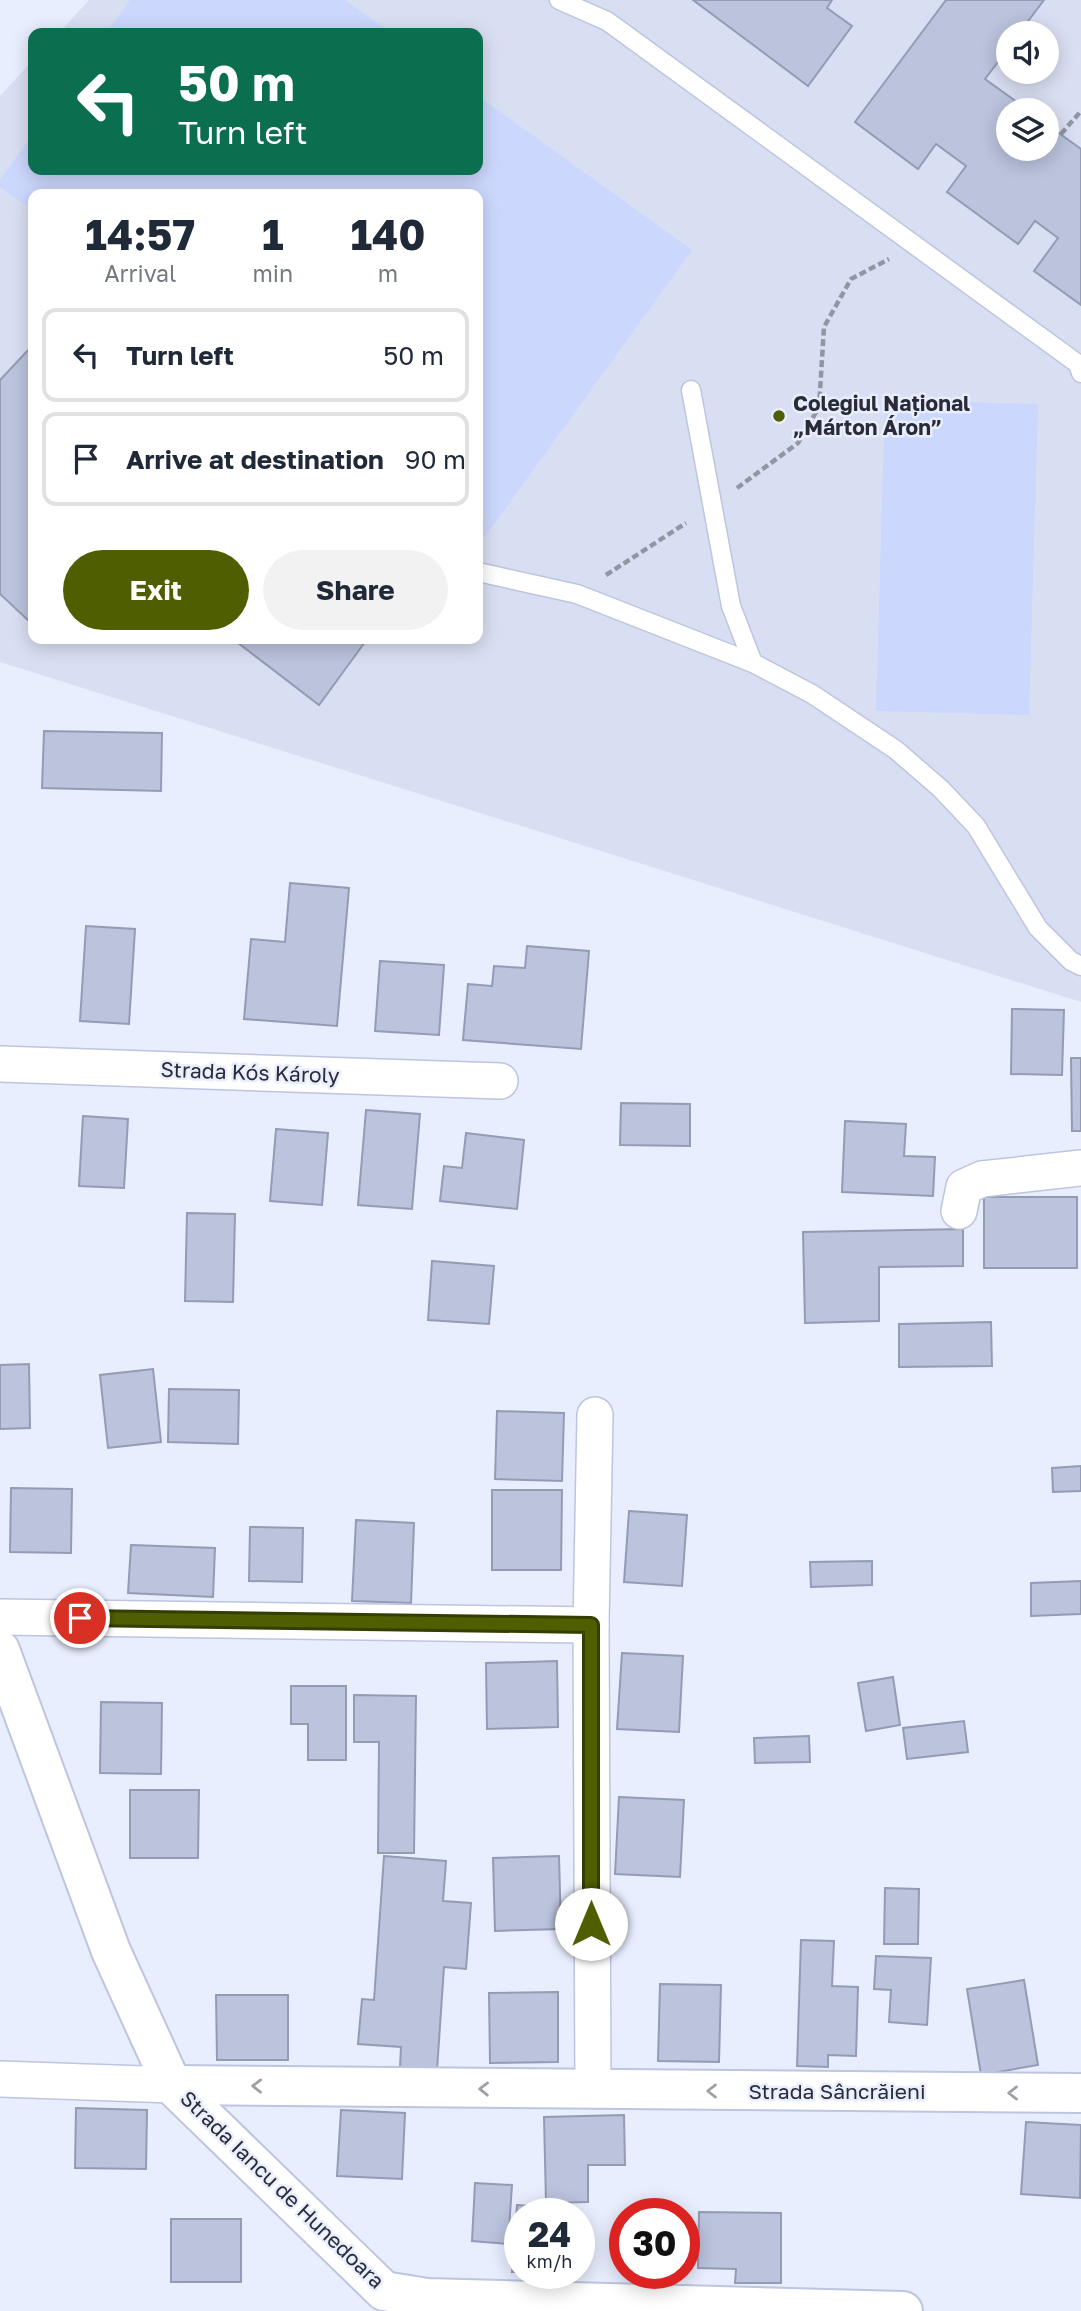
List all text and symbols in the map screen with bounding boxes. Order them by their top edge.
map controls [996,21,1059,161]
button: sound [996,21,1059,84]
text: 50 m [178,53,295,112]
icon: left [63,56,154,147]
button: layers [996,98,1059,161]
text: Turn left [178,113,307,151]
text: 14:57 [85,209,195,259]
text: 1 [262,209,284,259]
text: 140 [350,209,426,259]
text: Arrival [104,259,176,287]
text: min [252,259,293,287]
text: m [378,259,398,287]
icon: left [67,336,105,374]
text: Turn left [126,340,234,371]
text: 50 m [383,340,444,371]
place label: Colegiul Național „Márton Áron” [793,390,970,440]
marker: Colegiul Național „Márton Áron” [771,408,787,424]
icon: arrive [67,440,105,478]
text: Arrive at destination [126,444,384,475]
text: 90 m [405,444,466,475]
button: Exit [63,550,249,630]
button: Share [263,550,448,630]
street label: Strada Kós Károly [160,1056,340,1088]
pin [50,1588,110,1648]
icon: arrive [61,1599,99,1637]
position arrow [554,1887,628,1961]
one-way arrow [251,2078,262,2093]
street label: Strada Sâncrăieni [748,2078,926,2104]
one-way arrow [479,2081,490,2096]
one-way arrow [706,2083,717,2099]
street label: Strada Iancu de Hunedoara [175,2085,390,2294]
one-way arrow [1007,2085,1018,2101]
speed limit sign: 30 [609,2198,700,2289]
text: 24 [528,2213,571,2255]
text: km/h [527,2250,572,2272]

